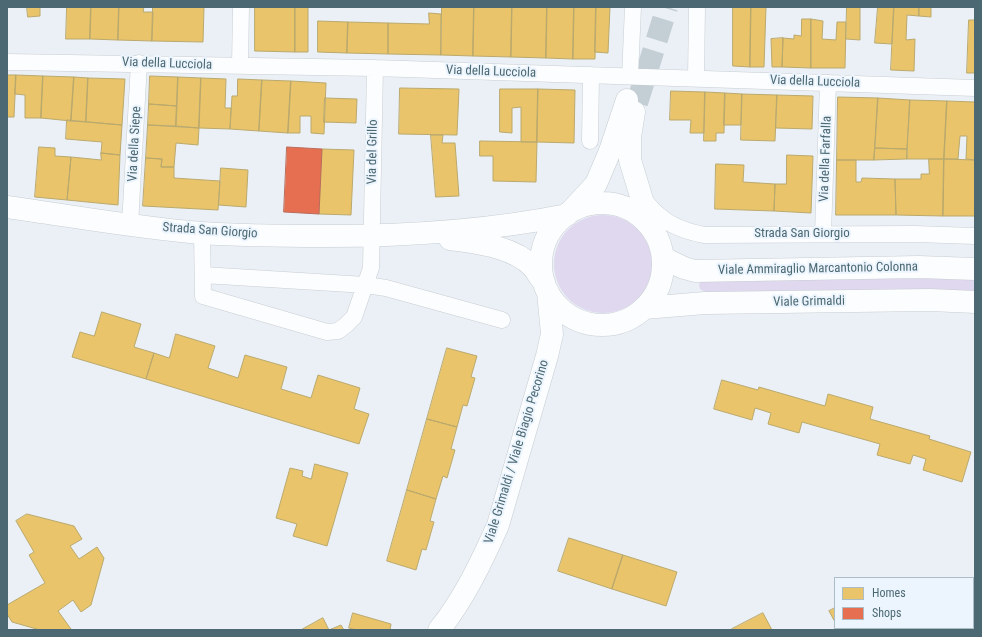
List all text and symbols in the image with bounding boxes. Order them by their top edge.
street label: Via della Lucciola [122,55,212,73]
street label: Via della Lucciola [446,63,536,81]
street label: Via della Lucciola [770,73,860,91]
street label: Via della Siepe [125,106,145,182]
street label: Via della Farfalla [817,116,835,202]
street label: Via del Grillo [365,119,381,185]
street label: Strada San Giorgio [162,220,258,242]
street label: Strada San Giorgio [754,226,850,242]
street label: Viale Ammiraglio Marcantonio Colonna [718,259,918,279]
street label: Viale Grimaldi [773,294,845,310]
street label: Viale Grimaldi / Viale Biagio Pecorino [482,358,552,546]
legend [834,577,974,629]
text: Homes [872,586,906,600]
text: Shops [872,606,901,620]

